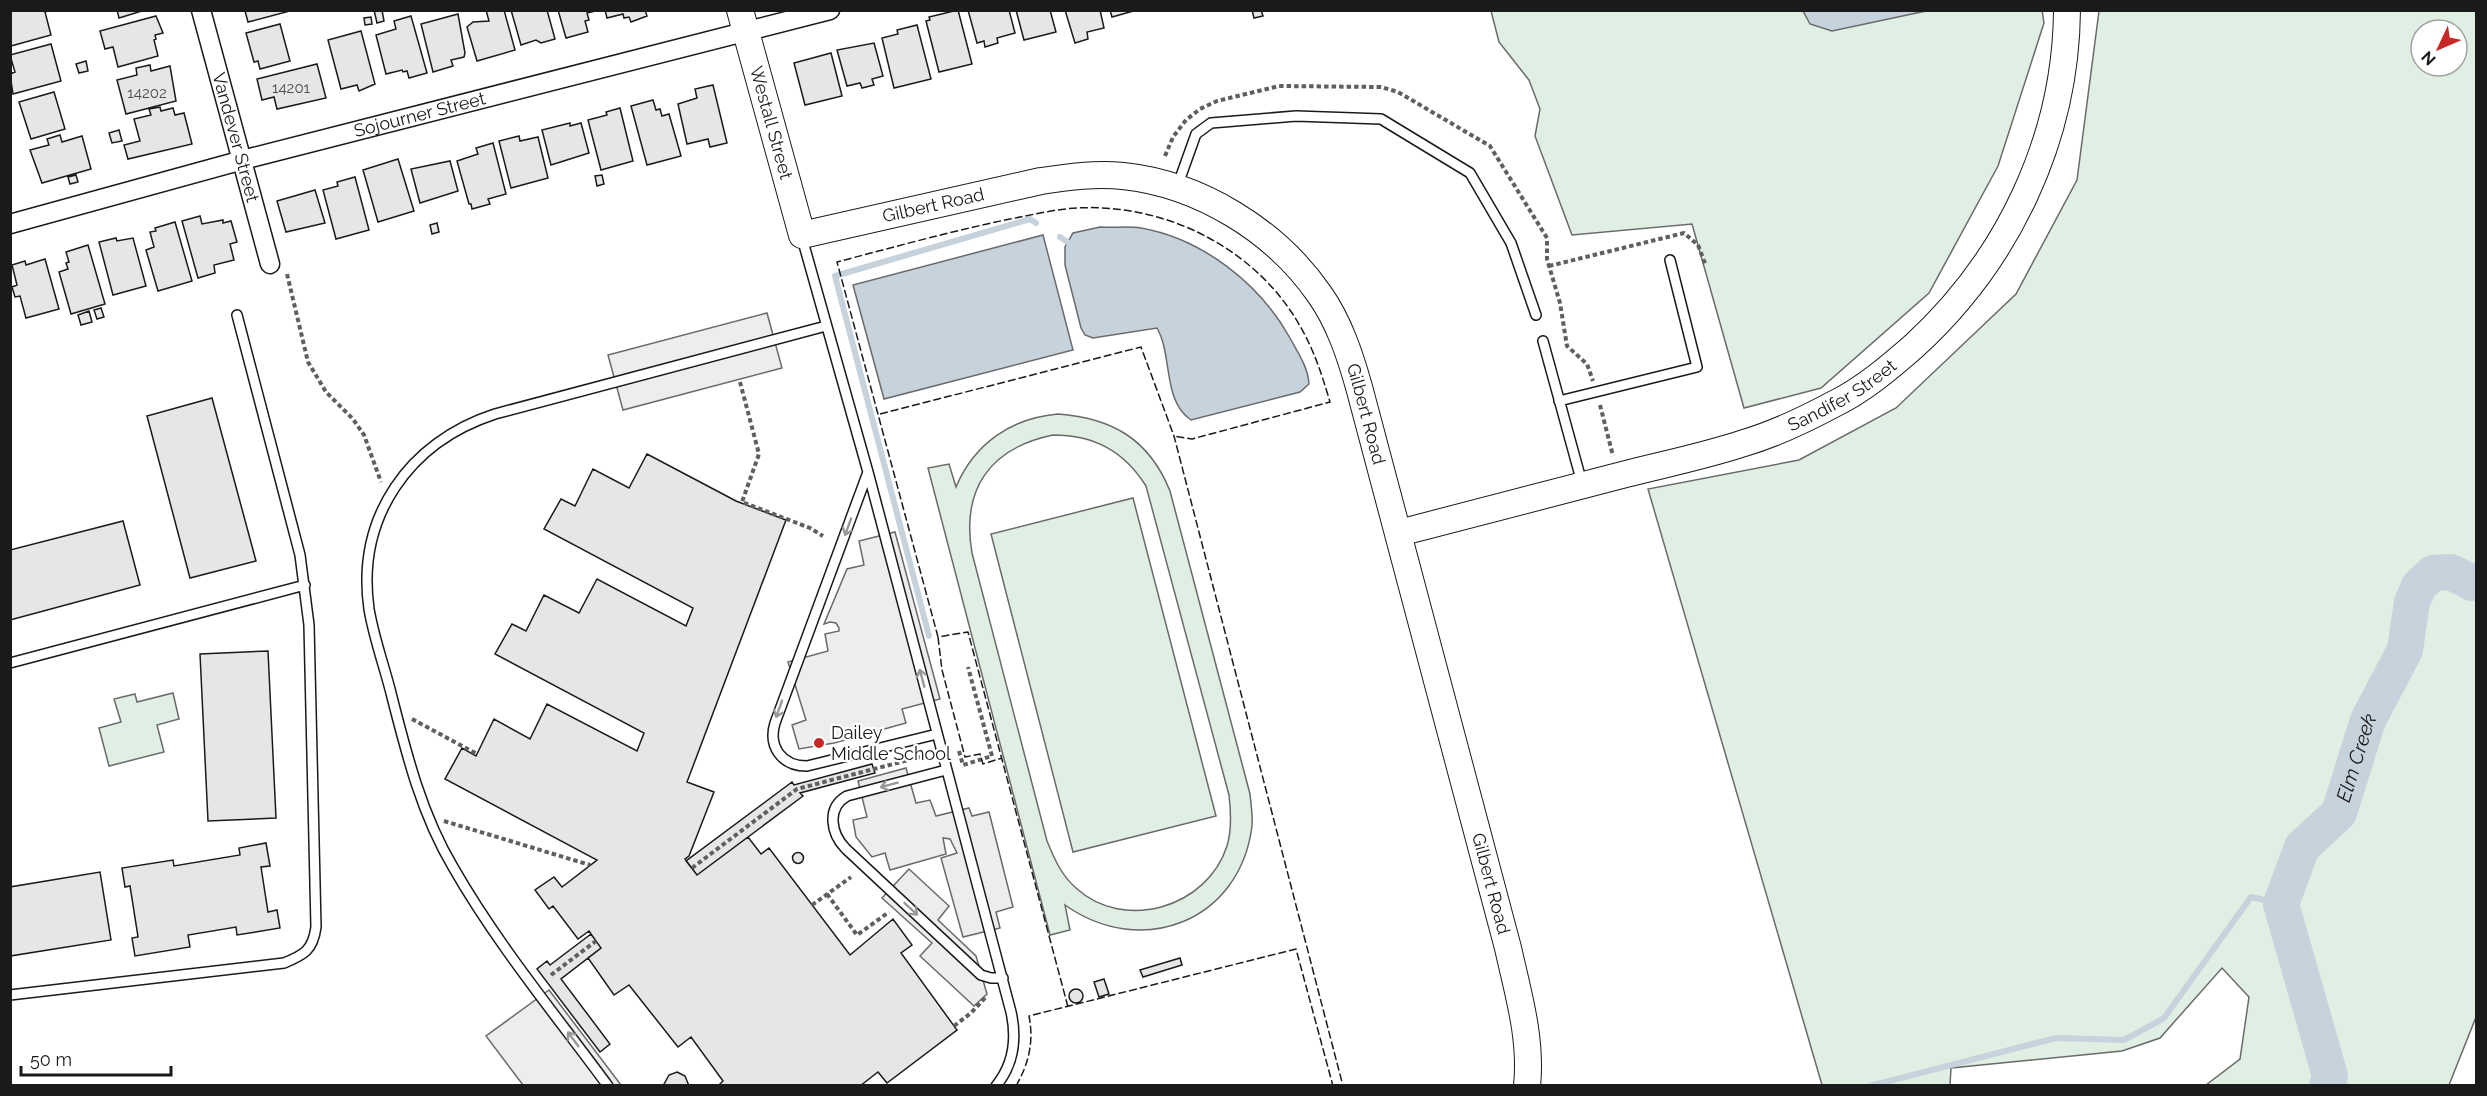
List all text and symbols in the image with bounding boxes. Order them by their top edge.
north arrow [2409,18,2469,78]
text: N [2417,47,2440,69]
street label: Westall Street [746,64,797,182]
street label: Vandever Street [208,70,264,204]
house number: 14201 [272,79,311,97]
house number: 14202 [127,84,167,102]
street label: Sojourner Street [352,87,488,141]
street label: Gilbert Road [880,183,986,227]
street label: Sandifer Street [1784,355,1900,435]
street label: Gilbert Road [1343,361,1390,467]
one-way arrow [842,517,853,536]
one-way arrow [916,669,927,688]
one-way arrow [773,699,784,718]
water label: Elm Creek [2331,709,2382,805]
place label: Dailey Middle School [831,722,951,764]
marker: Dailey Middle School [812,736,826,750]
one-way arrow [880,779,899,791]
street label: Gilbert Road [1468,831,1515,936]
one-way arrow [903,902,918,916]
one-way arrow [567,1031,580,1047]
scale bar [21,1039,171,1077]
text: 50 m [30,1049,72,1070]

